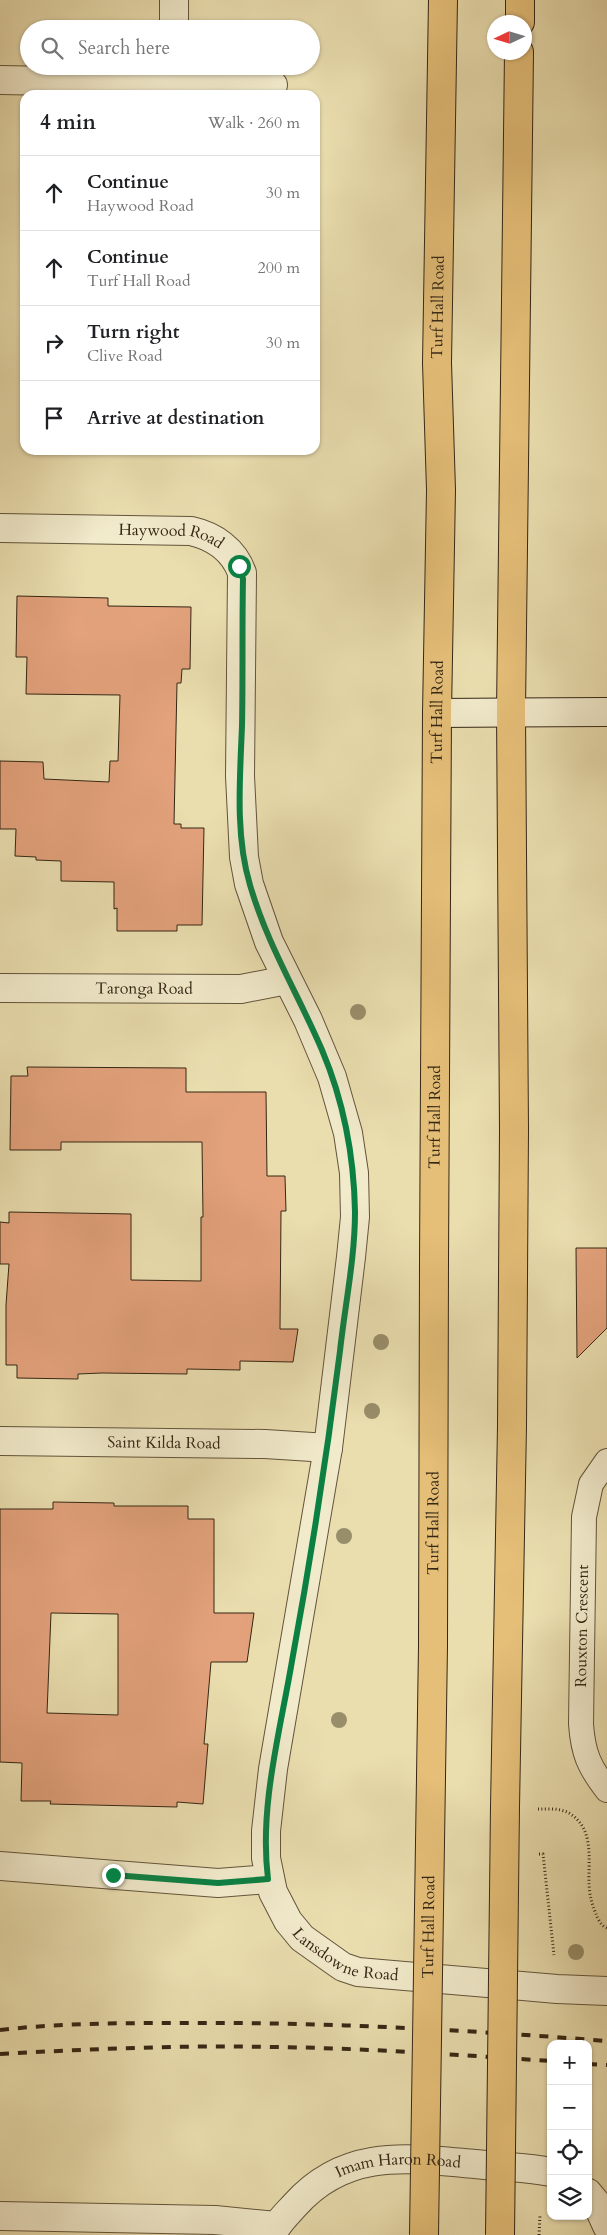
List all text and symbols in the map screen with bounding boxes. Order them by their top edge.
north arrow [487,15,532,60]
search box [20,20,320,75]
icon: search [38,34,66,62]
text: Search here [78,35,170,61]
text: 4 min [40,108,96,137]
text: Walk · 260 m [208,112,300,134]
text: Continue [87,169,169,195]
icon: ahead [40,179,68,207]
text: 30 m [266,182,300,204]
text: Haywood Road [87,195,194,217]
text: Continue [87,244,169,270]
icon: ahead [40,254,68,282]
street label: Turf Hall Road [426,255,450,359]
text: 200 m [258,257,300,279]
text: Turf Hall Road [87,270,190,292]
text: Turn right [87,319,179,345]
icon: right [40,329,68,357]
text: 30 m [266,332,300,354]
text: Clive Road [87,345,163,367]
icon: arrive [40,404,68,432]
text: Arrive at destination [87,405,264,431]
street label: Haywood Road [118,519,229,554]
route start [228,555,251,578]
street label: Turf Hall Road [426,660,449,764]
street label: Taronga Road [95,977,193,1000]
street label: Turf Hall Road [424,1065,446,1169]
street label: Saint Kilda Road [107,1431,221,1455]
street label: Turf Hall Road [422,1471,444,1575]
street label: Rouxton Crescent [570,1564,594,1688]
route end [102,1864,125,1887]
street label: Turf Hall Road [417,1875,441,1979]
street label: Lansdowne Road [287,1923,400,1986]
map controls [547,2040,592,2220]
button: + [547,2040,592,2085]
button: − [547,2085,592,2130]
button: locate [547,2130,592,2175]
street label: Imam Haron Road [332,2148,462,2183]
button: layers [547,2175,592,2220]

